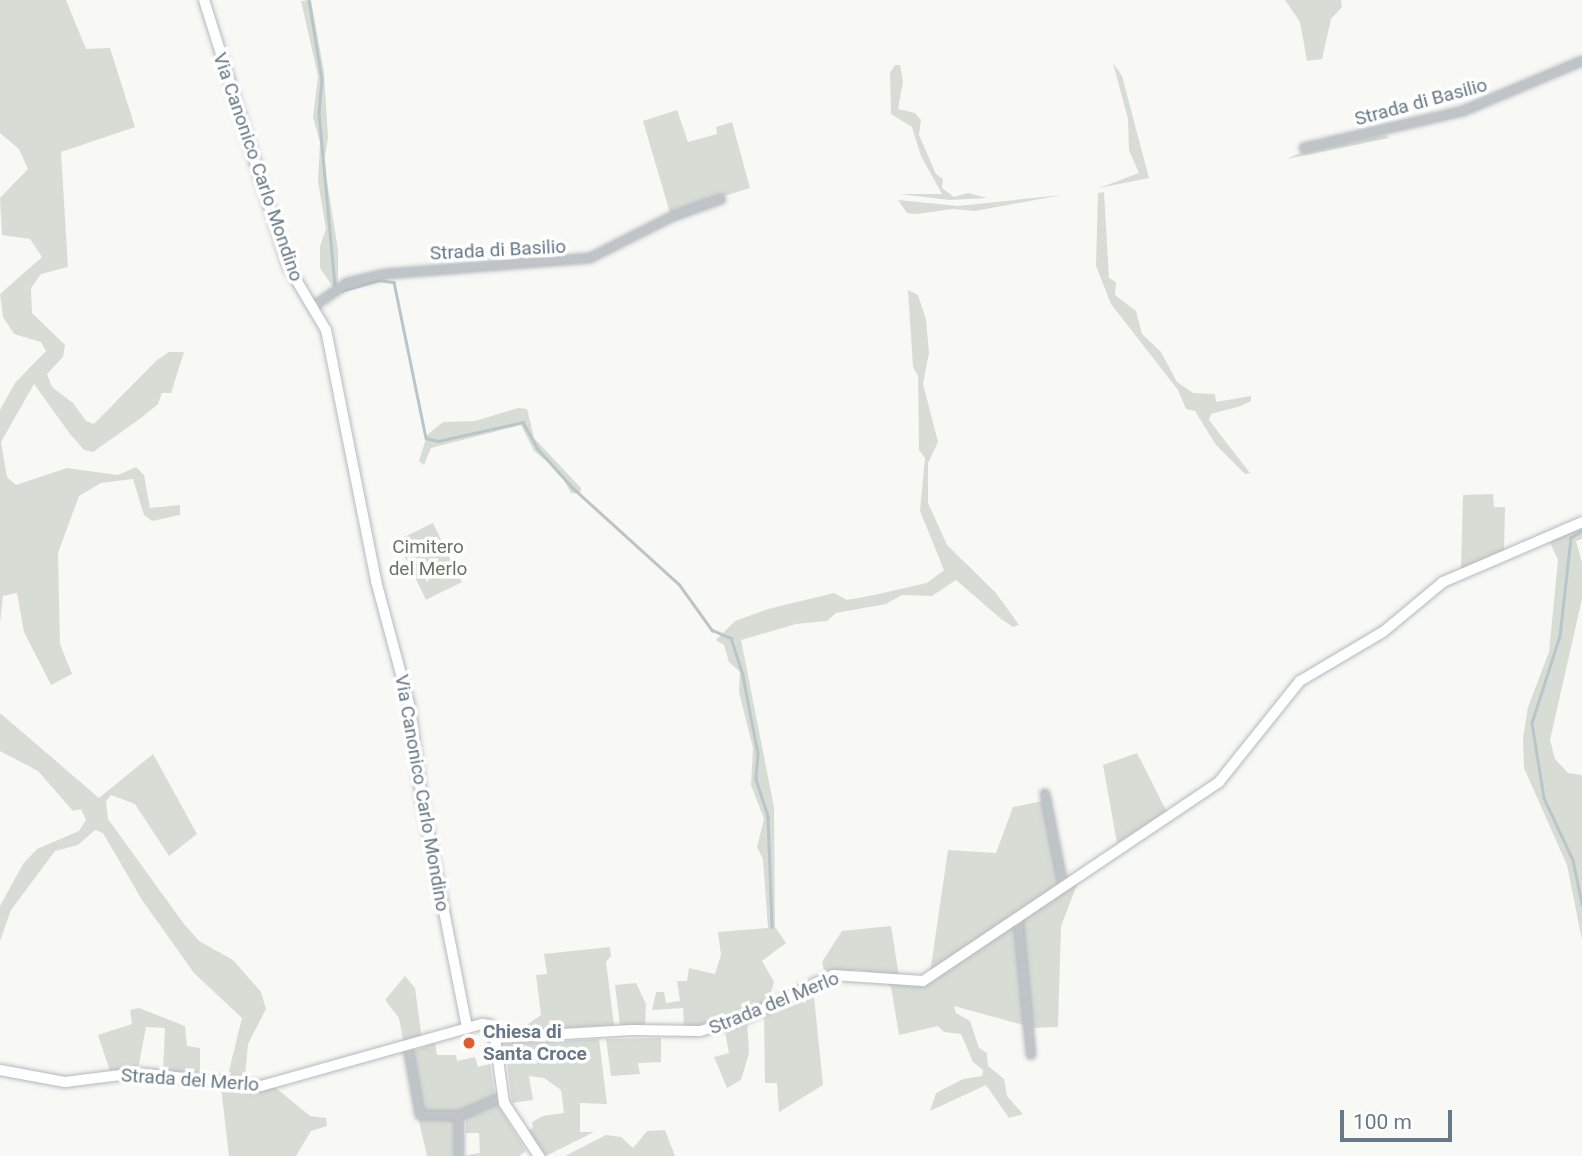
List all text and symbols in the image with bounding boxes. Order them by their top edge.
street label: Via Canonico Carlo Mondino [208,50,308,284]
street label: Strada di Basilio [1352,73,1490,131]
street label: Strada di Basilio [429,235,567,265]
park label: Cimitero del Merlo [389,536,467,580]
street label: Via Canonico Carlo Mondino [390,673,454,913]
street label: Strada del Merlo [706,967,842,1039]
place label: Chiesa di Santa Croce [483,1021,587,1065]
marker: Chiesa di Santa Croce [461,1035,477,1051]
street label: Strada del Merlo [120,1064,260,1096]
scale bar [1344,1096,1456,1140]
text: 100 m [1353,1110,1412,1134]

